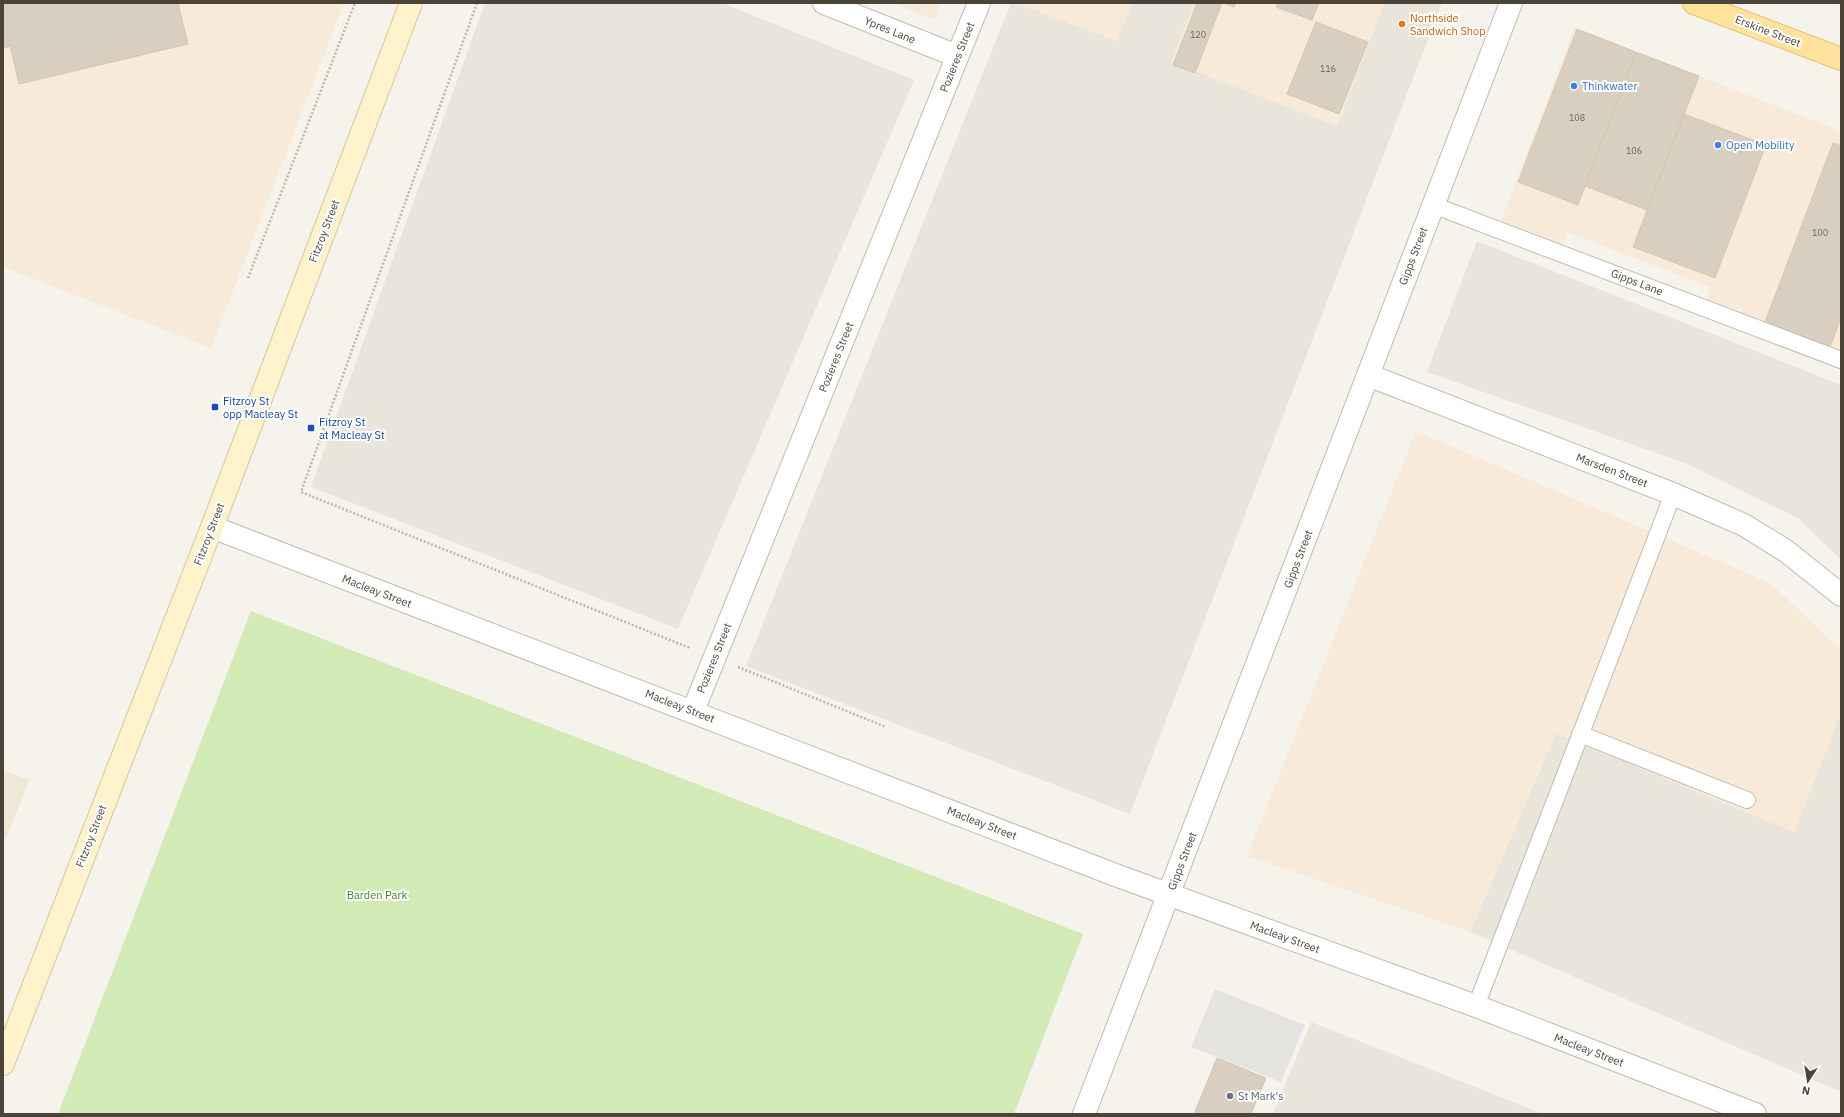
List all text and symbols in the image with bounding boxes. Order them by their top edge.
place label: Northside Sandwich Shop [1410,11,1486,38]
street label: Erskine Street [1733,12,1803,50]
street label: Ypres Lane [862,13,918,47]
marker: Northside Sandwich Shop [1397,19,1407,29]
street label: Pozieres Street [937,20,978,94]
house number: 120 [1190,29,1206,40]
house number: 116 [1320,63,1336,74]
place label: Thinkwater [1582,79,1637,93]
marker: Thinkwater [1569,81,1579,91]
house number: 108 [1569,112,1585,123]
place label: Open Mobility [1726,138,1795,152]
marker: Open Mobility [1713,140,1723,150]
house number: 106 [1626,145,1642,156]
street label: Fitzroy Street [306,197,342,264]
street label: Gipps Street [1395,225,1431,287]
house number: 100 [1812,227,1828,238]
street label: Gipps Lane [1609,266,1665,298]
street label: Pozieres Street [816,320,857,394]
place label: Fitzroy St opp Macleay St [223,394,298,421]
marker: Fitzroy St opp Macleay St [210,402,220,412]
place label: Fitzroy St at Macleay St [319,415,385,442]
marker: Fitzroy St at Macleay St [306,423,316,433]
street label: Marsden Street [1574,450,1650,490]
street label: Fitzroy Street [191,500,227,567]
street label: Gipps Street [1280,528,1316,590]
street label: Macleay Street [340,571,414,611]
street label: Pozieres Street [694,621,735,695]
street label: Macleay Street [643,686,717,726]
street label: Fitzroy Street [73,802,109,869]
street label: Macleay Street [945,803,1019,843]
street label: Gipps Street [1164,830,1200,892]
park label: Barden Park [347,888,407,902]
street label: Macleay Street [1248,918,1322,956]
street label: Macleay Street [1552,1030,1626,1070]
north arrow [1788,1061,1828,1101]
text: N [1801,1083,1811,1098]
place label: St Mark's [1238,1089,1284,1103]
marker: St Mark's [1225,1091,1235,1101]

